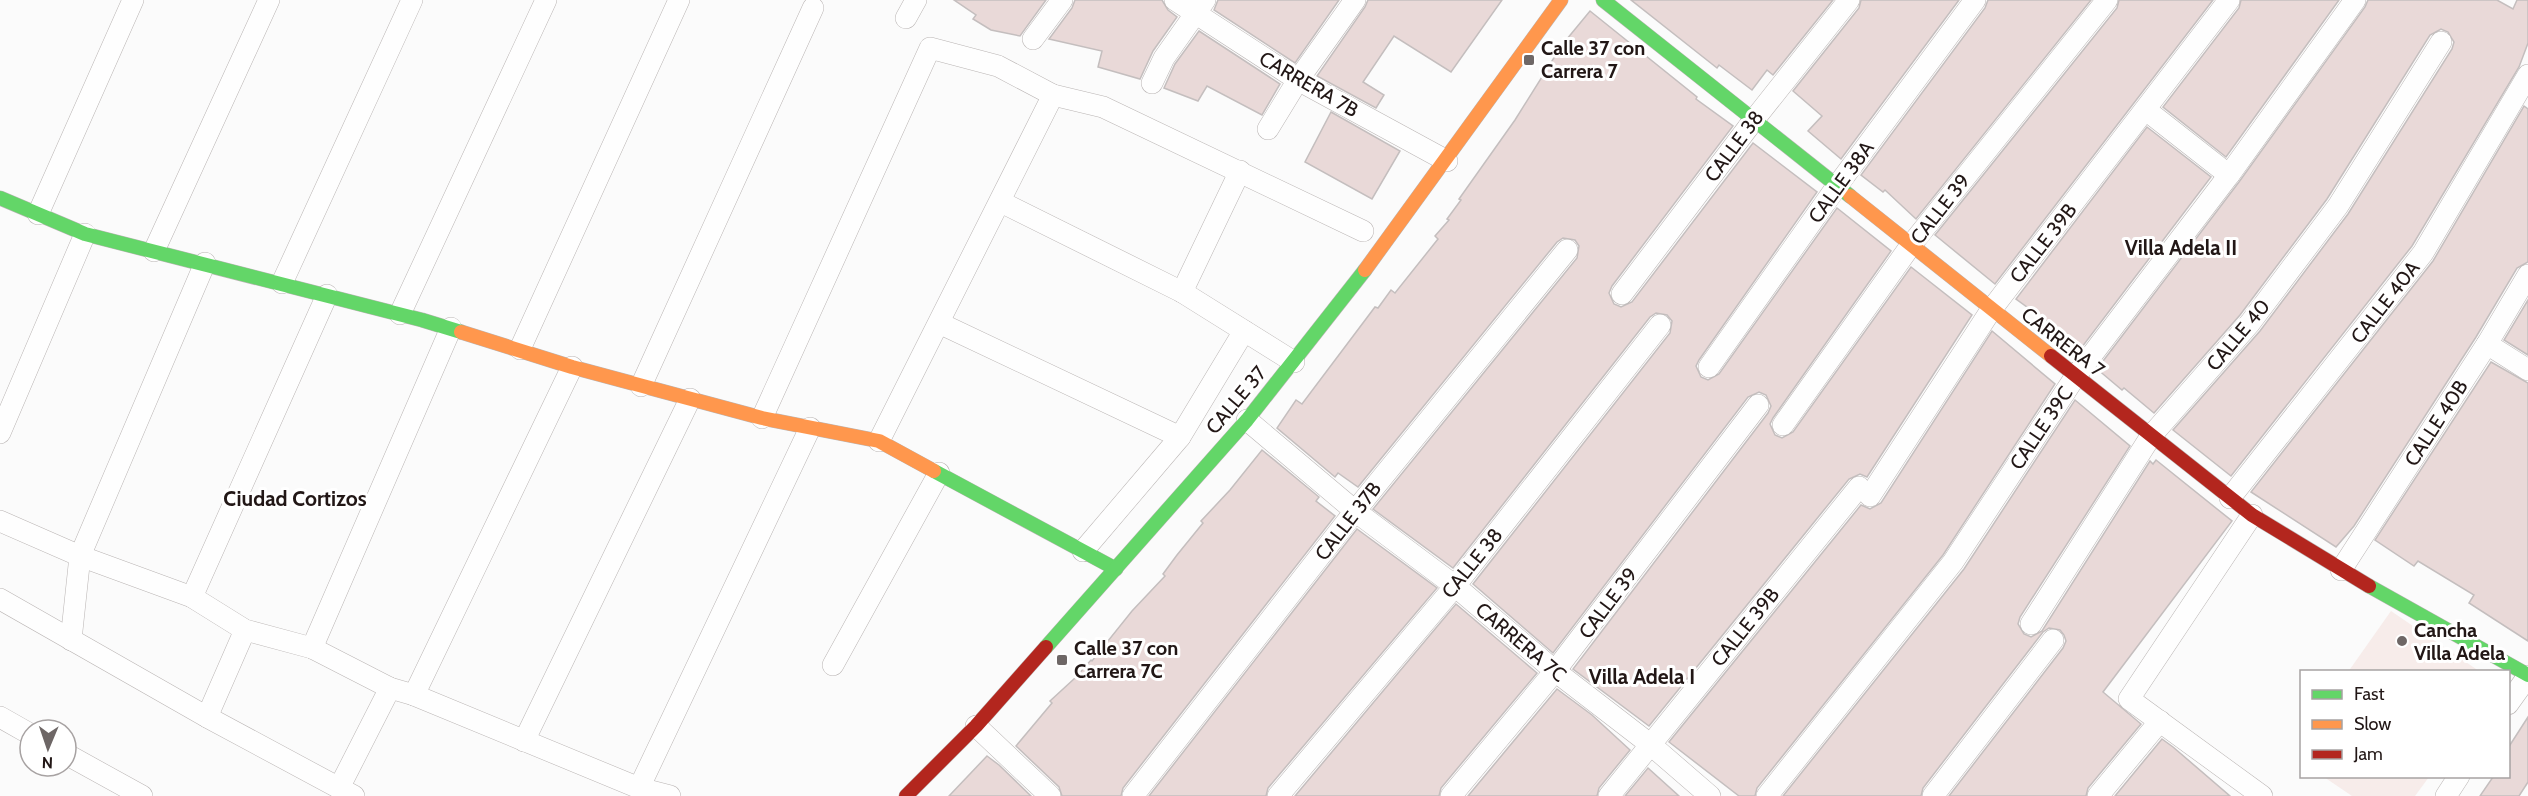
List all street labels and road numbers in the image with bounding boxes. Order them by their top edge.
street label: CARRERA 7B [1255,46,1363,122]
street label: CALLE 38 [1699,106,1769,186]
street label: CALLE 38A [1803,136,1879,228]
street label: CALLE 39 [1905,169,1975,249]
street label: CALLE 39B [2004,198,2082,288]
street label: CALLE 40A [2345,256,2425,348]
street label: CALLE 40 [2201,294,2275,376]
street label: CARRERA 7 [2017,302,2109,382]
street label: CALLE 37 [1201,361,1271,439]
street label: CALLE 40B [2399,375,2473,471]
street label: CALLE 39C [2005,382,2077,474]
street label: CALLE 37B [1310,477,1386,565]
street label: CALLE 38 [1436,523,1508,603]
street label: CALLE 39 [1574,563,1642,643]
street label: CALLE 39B [1706,583,1784,671]
street label: CARRERA 7C [1471,597,1571,687]

